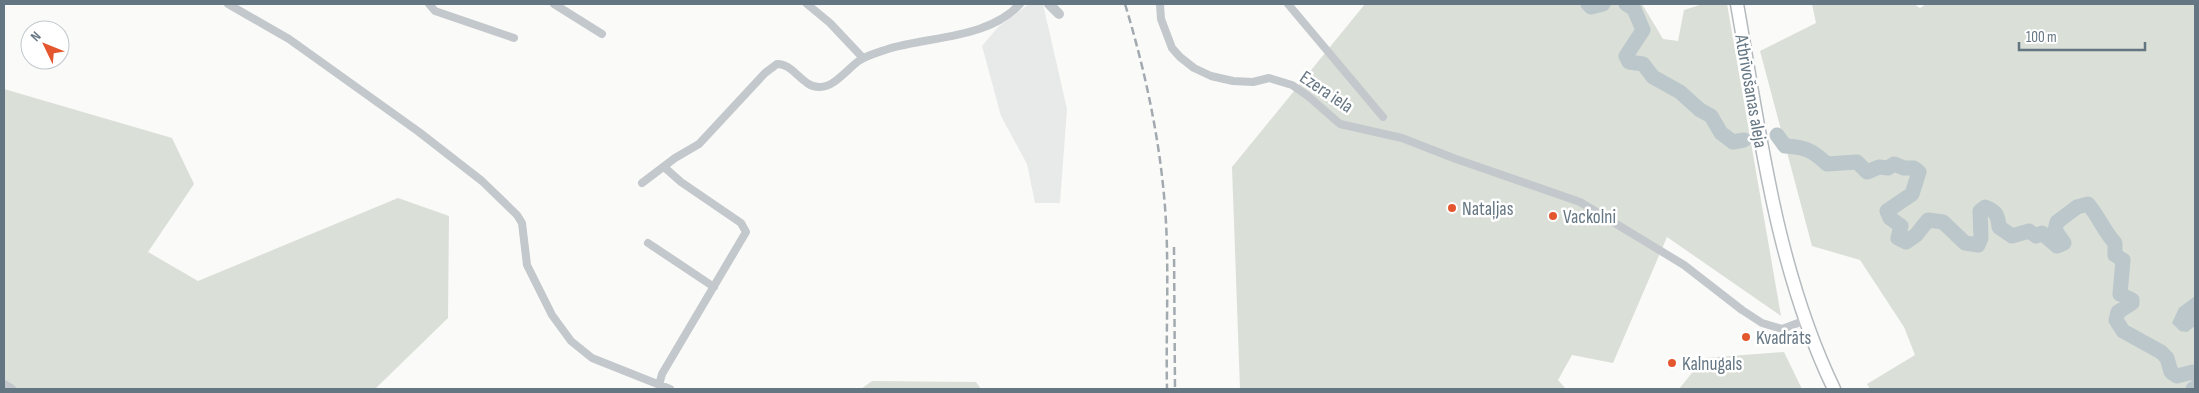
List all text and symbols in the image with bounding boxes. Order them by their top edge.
north arrow [20,20,70,70]
scale bar [2019,20,2145,52]
text: N [27,28,45,45]
text: 100 m [2026,28,2057,47]
street label: Atbrīvošanas aleja [1729,32,1772,150]
street label: Ezera iela [1295,66,1357,118]
place label: Nataļjas [1462,198,1514,221]
marker: Nataļjas [1446,202,1458,214]
place label: Vackolni [1563,206,1616,229]
marker: Vackolni [1547,210,1559,222]
place label: Kvadrāts [1756,327,1812,350]
marker: Kvadrāts [1740,331,1752,343]
place label: Kalnugals [1682,353,1743,376]
marker: Kalnugals [1666,357,1678,369]

